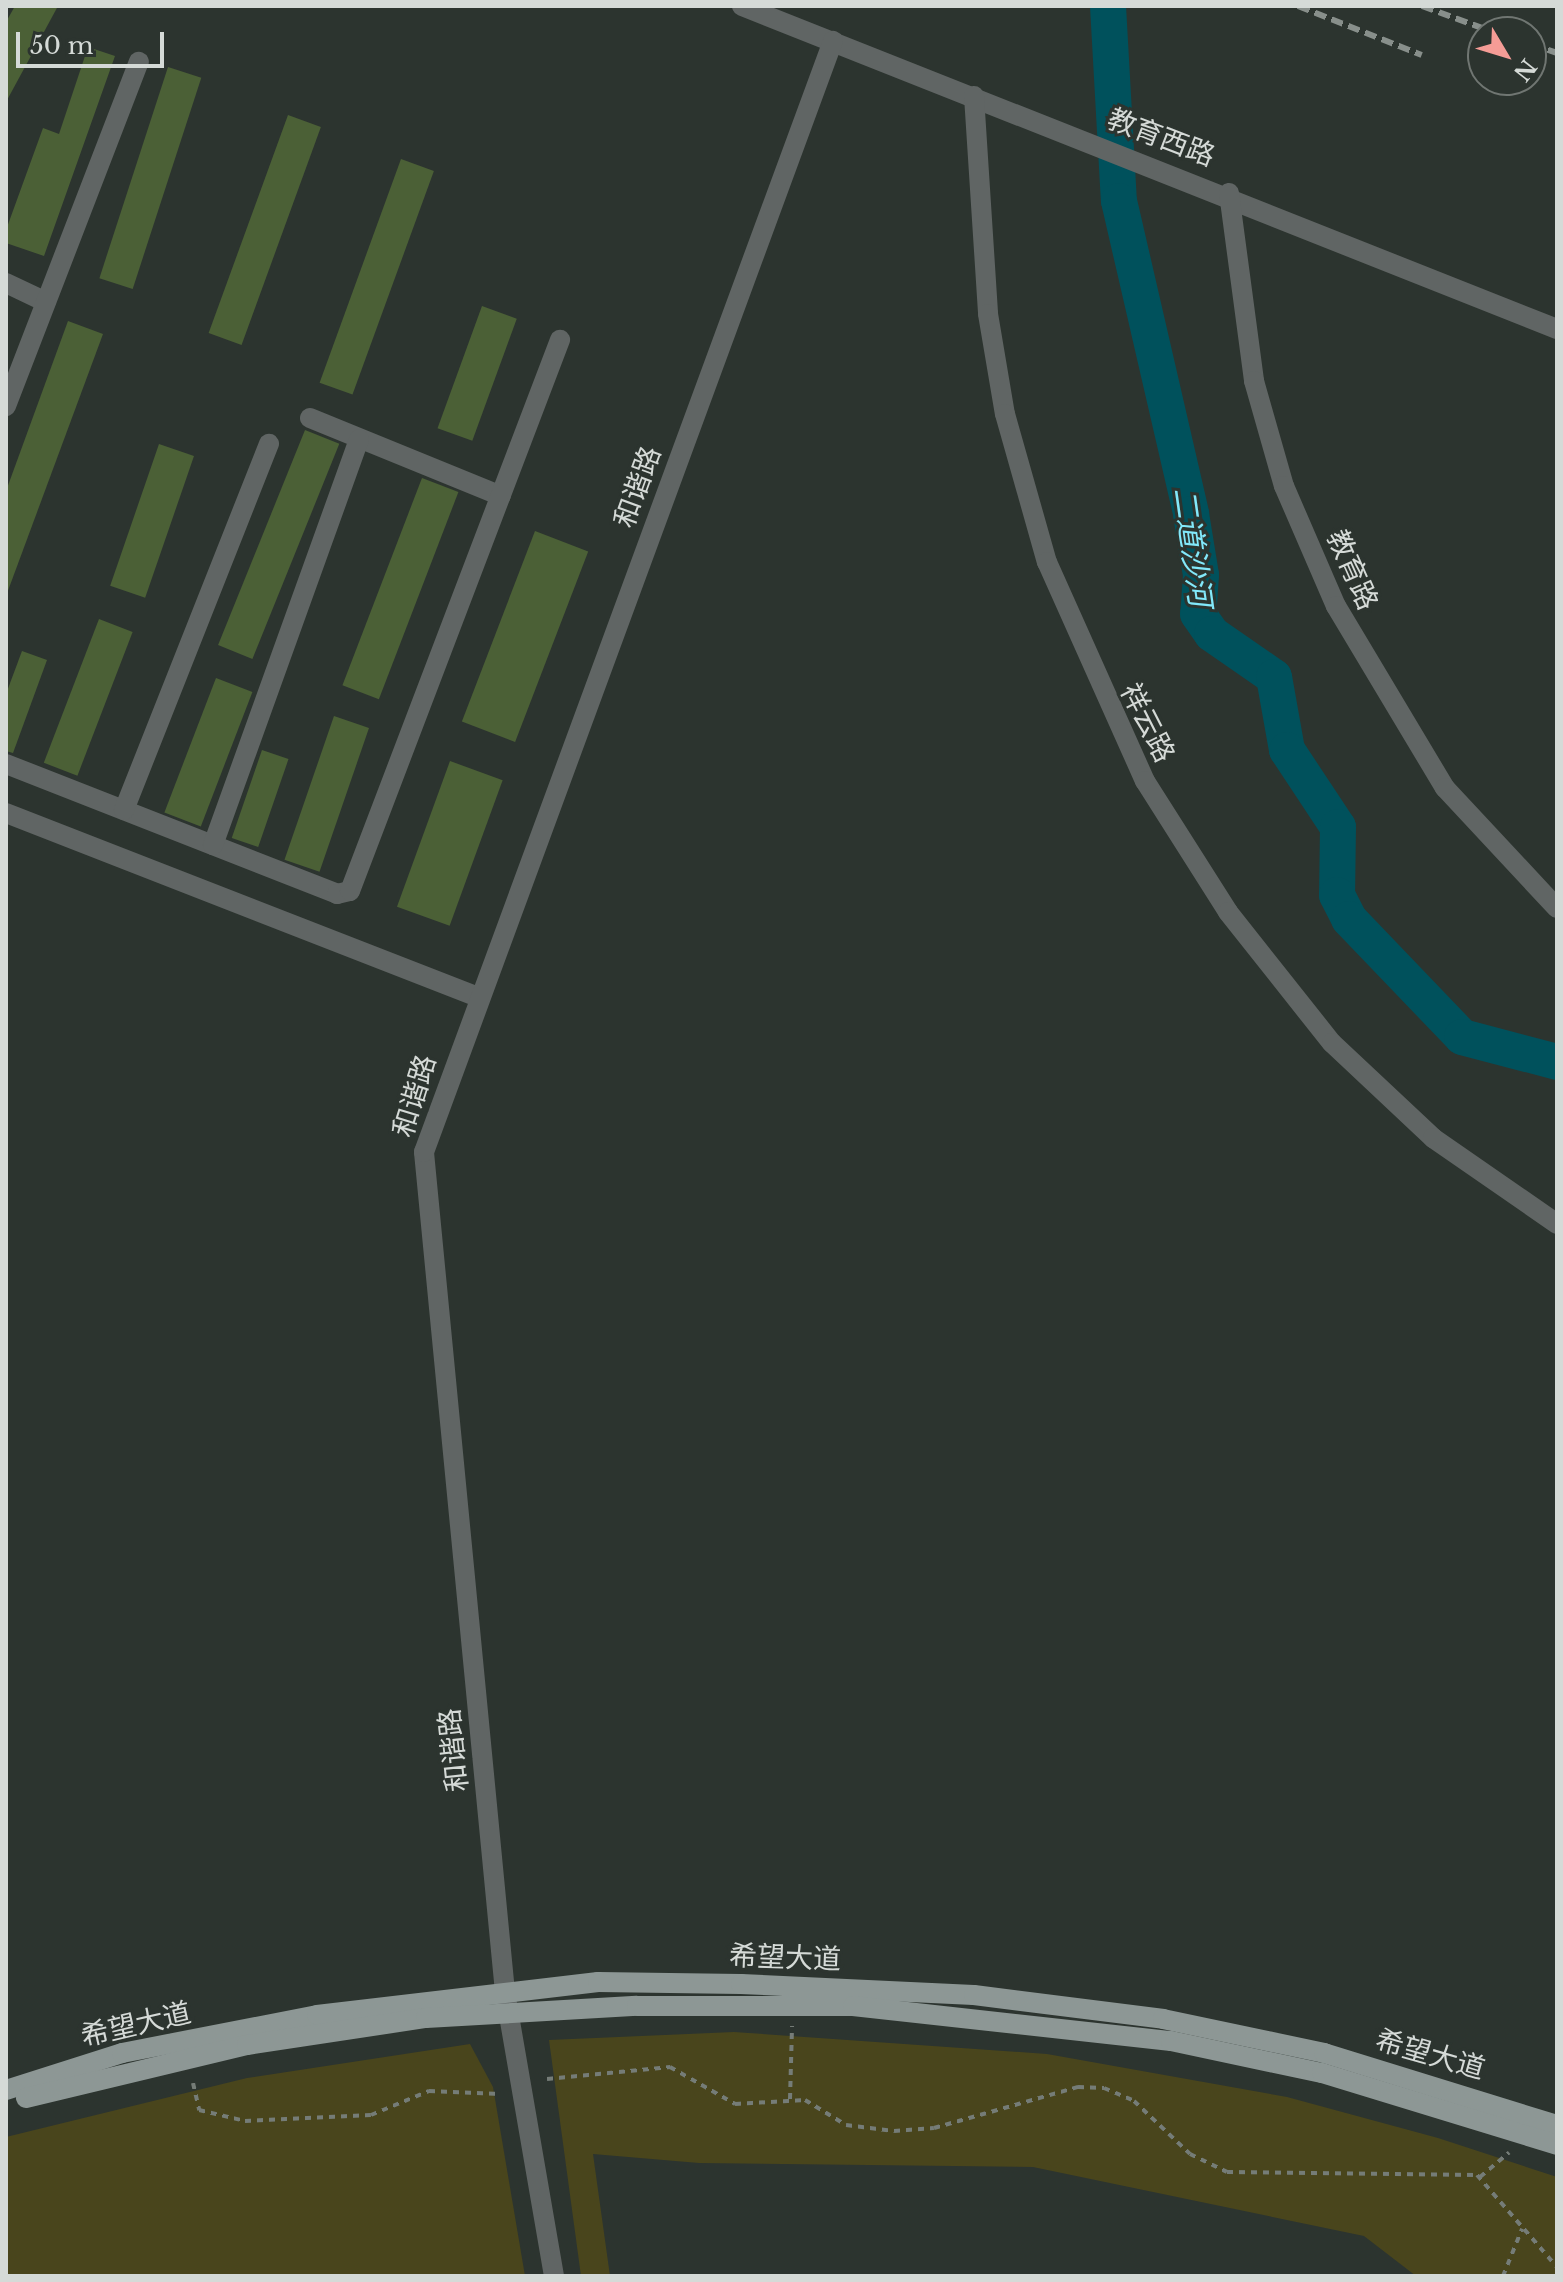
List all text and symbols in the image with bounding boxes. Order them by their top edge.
scale bar [20,16,168,66]
north arrow [1467,16,1547,96]
text: 50 m [30,31,93,60]
text: N [1508,53,1542,86]
street label: 教育西路 [1103,102,1219,174]
street label: 和谐路 [608,442,668,532]
water label: 二道沙河 [1166,485,1218,609]
street label: 教育路 [1320,525,1384,615]
street label: 祥云路 [1113,678,1181,768]
street label: 和谐路 [387,1051,443,1141]
street label: 和谐路 [433,1706,475,1794]
street label: 希望大道 [728,1939,842,1977]
street label: 希望大道 [78,1996,194,2054]
street label: 希望大道 [1372,2023,1488,2087]

